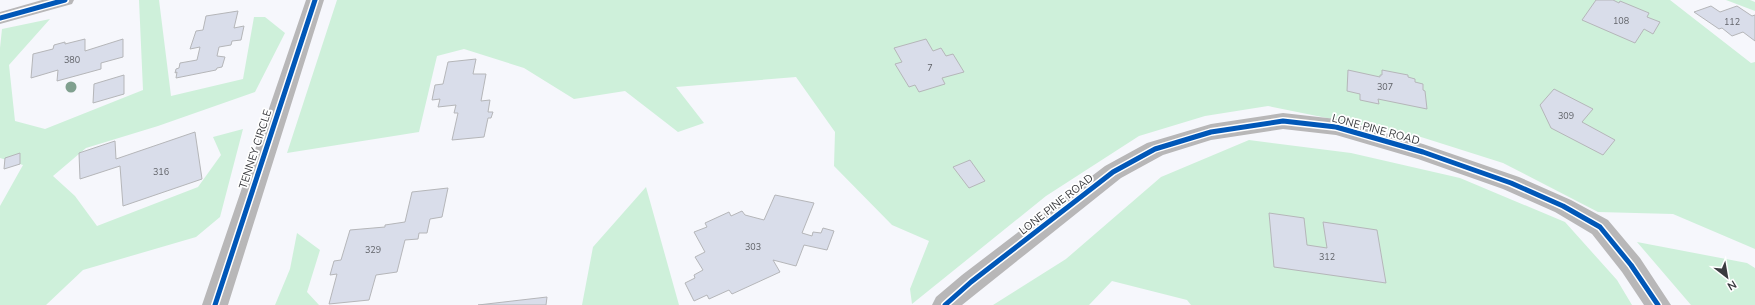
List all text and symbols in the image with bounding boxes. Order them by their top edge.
house number: 108 [1613,15,1629,27]
house number: 112 [1724,16,1740,28]
house number: 380 [64,54,80,66]
house number: 7 [927,62,933,74]
house number: 307 [1377,81,1393,93]
street label: TENNEY CIRCLE [236,108,275,191]
house number: 309 [1558,110,1574,122]
street label: LONE PINE ROAD [1330,111,1421,148]
house number: 316 [153,166,169,178]
street label: LONE PINE ROAD [1016,171,1097,238]
house number: 303 [745,241,761,253]
house number: 329 [365,244,381,256]
house number: 312 [1319,251,1335,263]
north arrow [1707,257,1747,297]
text: N [1725,277,1739,294]

